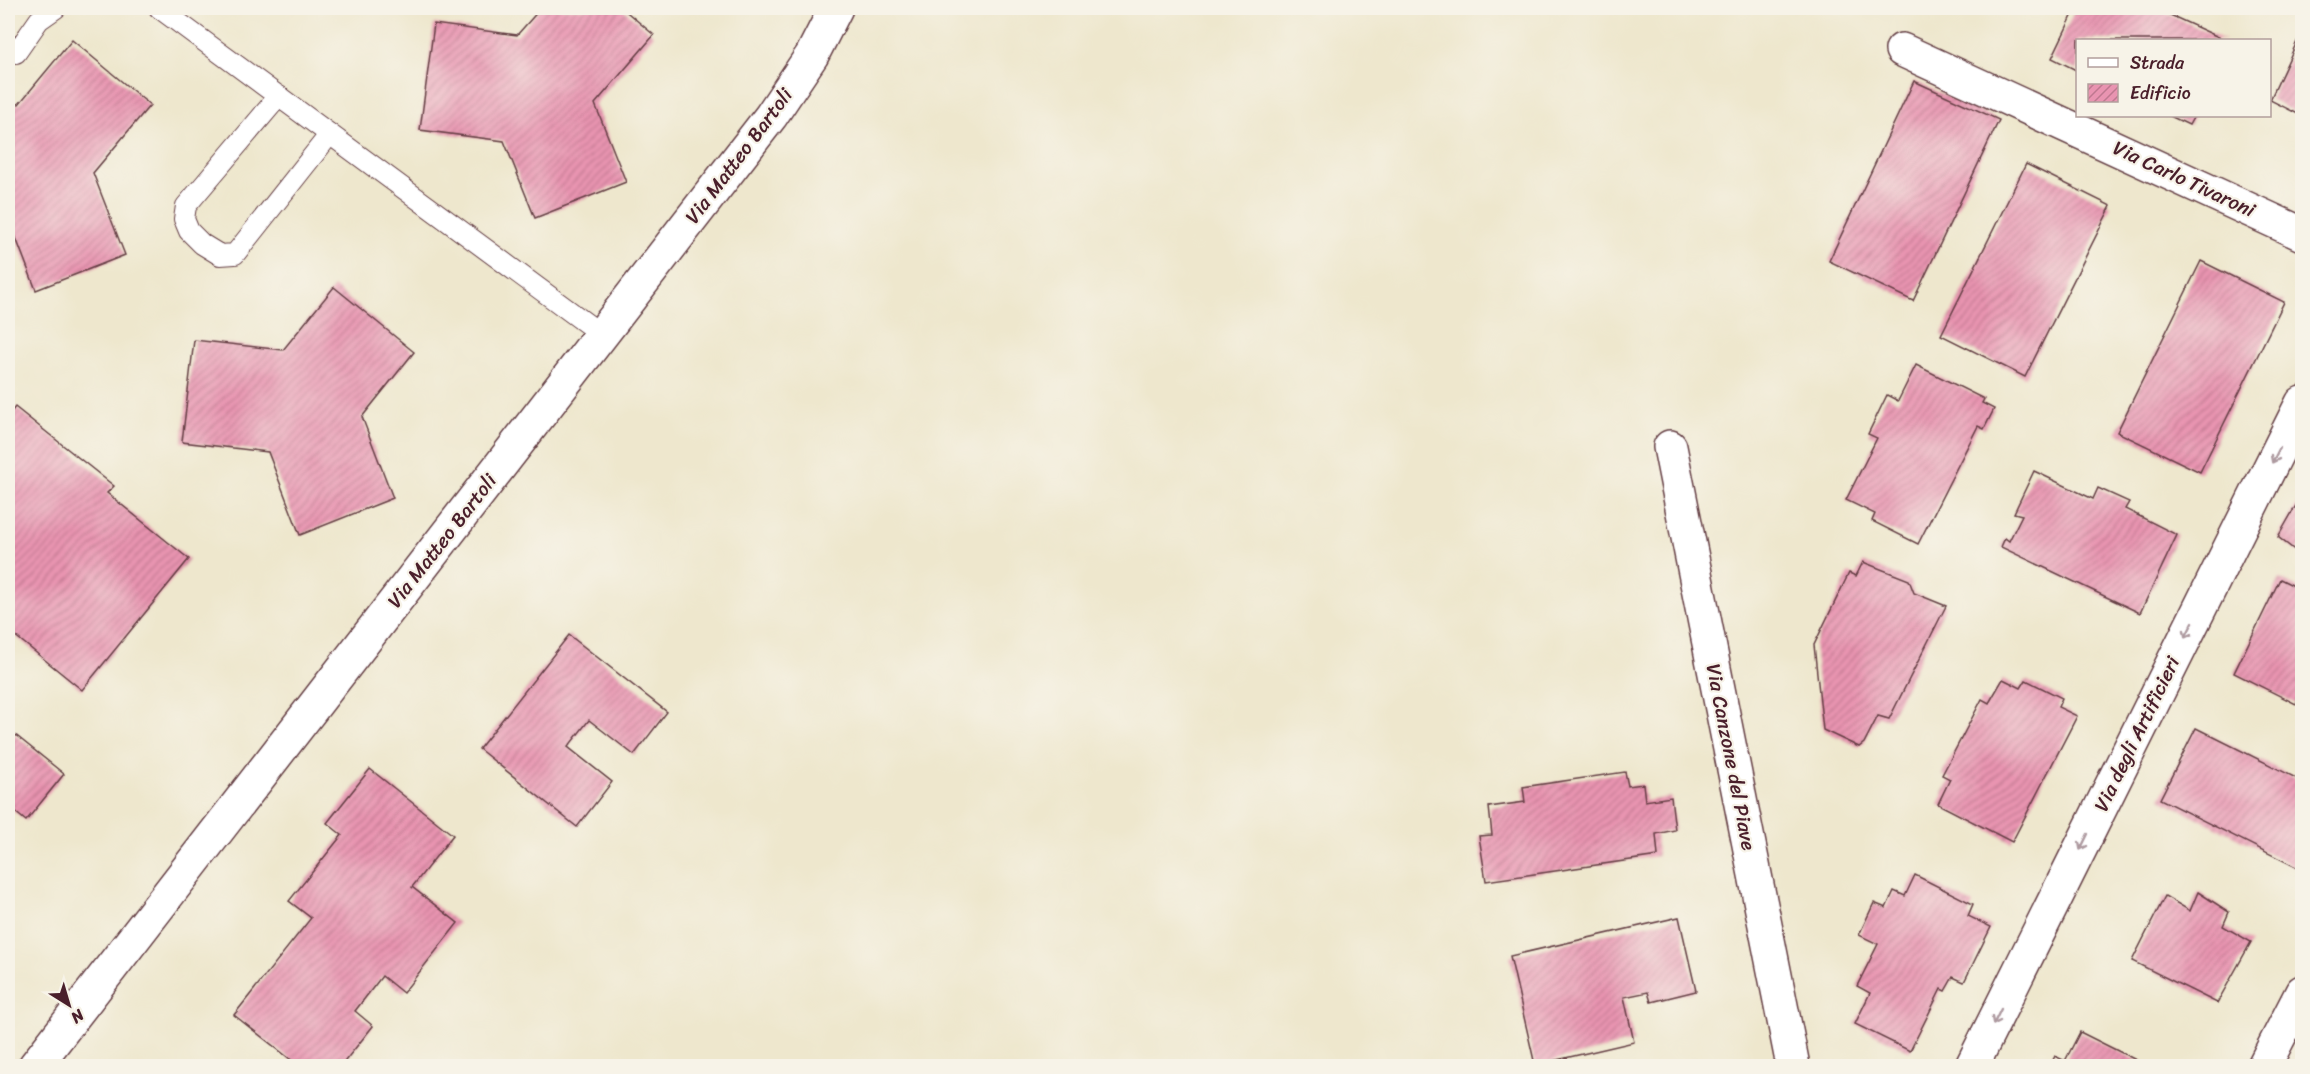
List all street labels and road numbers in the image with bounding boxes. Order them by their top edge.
street label: Via Matteo Bartoli [676,79,803,232]
street label: Via Carlo Tivaroni [2107,131,2262,228]
street label: Via Matteo Bartoli [378,465,507,616]
street label: Via degli Artificieri [2084,649,2190,818]
street label: Via Canzone del Piave [1696,661,1766,854]

